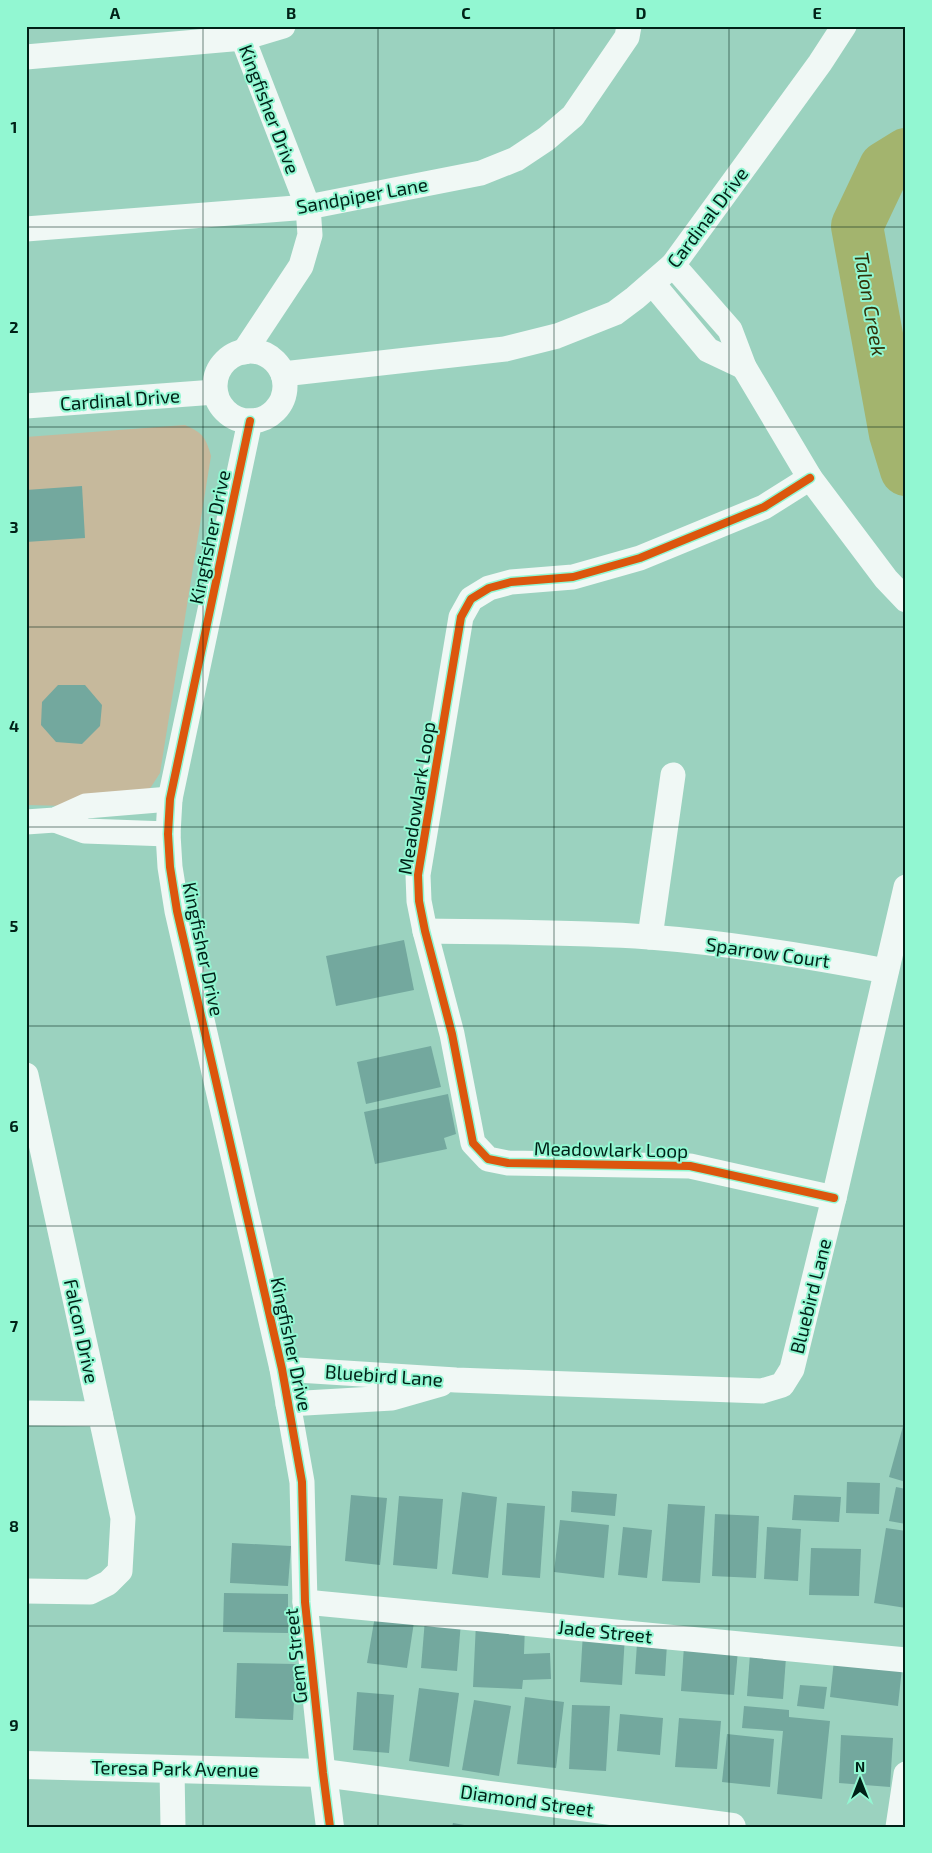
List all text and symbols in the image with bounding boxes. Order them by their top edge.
text: A [110,3,121,22]
text: B [286,3,296,22]
text: C [461,3,471,22]
text: D [636,3,647,22]
text: E [812,3,822,22]
street label: Kingfisher Drive [235,41,305,177]
text: 1 [11,117,17,136]
street label: Cardinal Drive [662,162,752,272]
street label: Sandpiper Lane [295,172,429,218]
water label: Talon Creek [850,250,892,358]
text: 2 [9,317,19,336]
street label: Cardinal Drive [59,383,181,415]
street label: Kingfisher Drive [184,468,234,606]
text: 3 [9,517,19,536]
text: 4 [9,716,19,735]
street label: Meadowlark Loop [393,720,439,876]
street label: Kingfisher Drive [179,880,229,1018]
text: 5 [10,916,19,935]
street label: Sparrow Court [705,932,831,972]
text: 6 [9,1116,19,1135]
street label: Meadowlark Loop [534,1136,688,1162]
street label: Bluebird Lane [785,1236,835,1356]
street label: Kingfisher Drive [267,1275,317,1413]
street label: Falcon Drive [60,1277,104,1385]
text: 7 [10,1316,19,1335]
street label: Bluebird Lane [324,1359,444,1391]
text: 8 [9,1516,19,1535]
street label: Gem Street [279,1607,311,1705]
street label: Jade Street [557,1615,653,1647]
text: 9 [9,1715,19,1734]
street label: Teresa Park Avenue [91,1755,259,1781]
north arrow [834,1756,884,1806]
text: N [855,1758,865,1775]
street label: Diamond Street [459,1779,595,1821]

